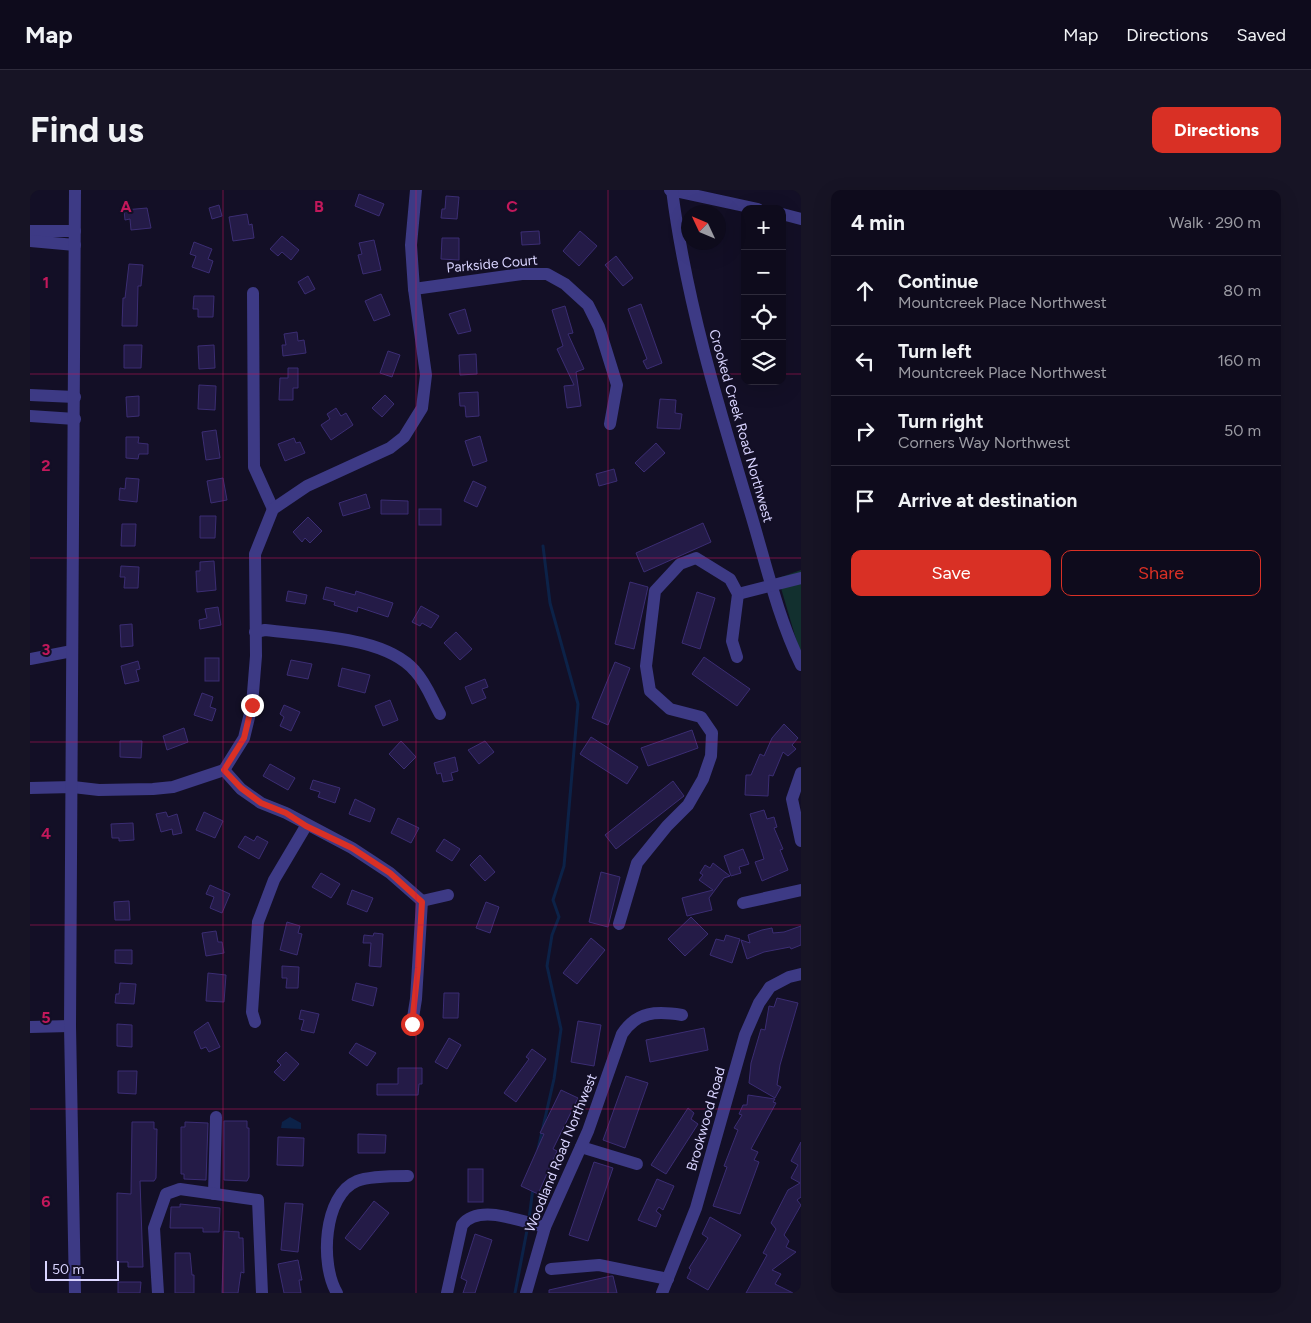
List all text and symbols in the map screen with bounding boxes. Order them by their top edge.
text: Map [25,20,73,49]
text: Map [1063,24,1098,46]
text: Directions [1126,24,1208,46]
text: Saved [1236,24,1286,46]
button: Directions [1152,107,1281,153]
text: Find us [30,109,144,151]
text: A [120,197,132,216]
text: B [314,197,324,216]
text: C [506,197,518,216]
north arrow [681,205,726,250]
map controls [741,205,786,385]
button: + [741,205,786,250]
text: 4 min [851,210,905,235]
text: Walk · 290 m [1169,213,1261,232]
button: − [741,250,786,295]
street label: Parkside Court [446,252,538,276]
text: Continue [898,270,978,293]
text: 1 [43,273,49,292]
icon: ahead [851,277,879,305]
text: 80 m [1223,281,1261,300]
text: Mountcreek Place Northwest [898,293,1107,312]
button: locate [741,295,786,340]
street label: Crooked Creek Road Northwest [705,328,777,524]
button: layers [741,340,786,385]
text: Turn left [898,340,972,363]
icon: left [851,347,879,375]
text: 160 m [1218,351,1261,370]
text: Mountcreek Place Northwest [898,363,1107,382]
text: Turn right [898,410,984,433]
icon: right [851,417,879,445]
text: 50 m [1224,421,1261,440]
text: Corners Way Northwest [898,433,1070,452]
text: 2 [41,456,51,475]
icon: arrive [851,487,879,515]
text: Arrive at destination [898,489,1077,512]
button: Save [851,550,1051,596]
button: Share [1061,550,1261,596]
text: 3 [42,640,51,659]
route end [241,694,264,717]
text: 4 [41,824,51,843]
text: 5 [41,1008,51,1027]
route start [401,1013,424,1036]
street label: Brookwood Road [683,1065,729,1173]
street label: Woodland Road Northwest [521,1071,601,1235]
text: 6 [41,1192,51,1211]
scale bar [45,1258,119,1281]
text: 50 m [52,1261,84,1278]

